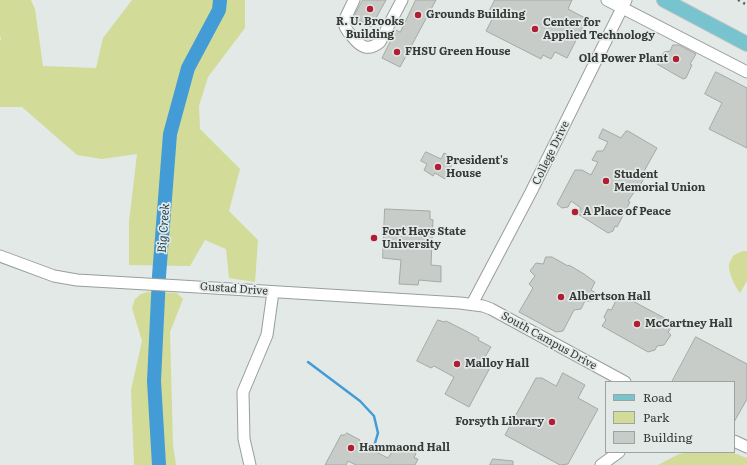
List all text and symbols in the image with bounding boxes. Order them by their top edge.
marker: R. U. Brooks Building [365,4,375,14]
place label: Grounds Building [426,8,525,22]
marker: Grounds Building [413,10,423,20]
place label: R. U. Brooks Building [336,15,404,41]
place label: Center for Applied Technology [543,16,655,42]
marker: Center for Applied Technology [530,24,540,34]
place label: FHSU Green House [405,45,510,59]
marker: FHSU Green House [392,47,402,57]
place label: Old Power Plant [579,52,668,66]
marker: Old Power Plant [671,54,681,64]
street label: College Drive [530,119,572,187]
place label: President's House [446,154,508,180]
marker: President's House [433,162,443,172]
place label: Student Memorial Union [614,168,705,194]
marker: Student Memorial Union [601,176,611,186]
water label: Big Creek [155,203,173,253]
place label: A Place of Peace [583,205,671,219]
marker: A Place of Peace [570,207,580,217]
place label: Fort Hays State University [382,225,466,251]
marker: Fort Hays State University [369,233,379,243]
street label: Gustad Drive [200,280,268,298]
place label: Albertson Hall [569,290,651,304]
marker: Albertson Hall [556,292,566,302]
street label: South Campus Drive [499,309,599,373]
place label: McCartney Hall [645,317,732,331]
marker: McCartney Hall [632,319,642,329]
place label: Malloy Hall [465,357,529,371]
marker: Malloy Hall [452,359,462,369]
legend [605,381,735,453]
text: Road [643,388,672,406]
text: Park [643,408,669,426]
place label: Forsyth Library [455,415,544,429]
marker: Forsyth Library [547,417,557,427]
text: Building [643,428,692,446]
place label: Hammaond Hall [359,441,450,455]
marker: Hammaond Hall [346,443,356,453]

